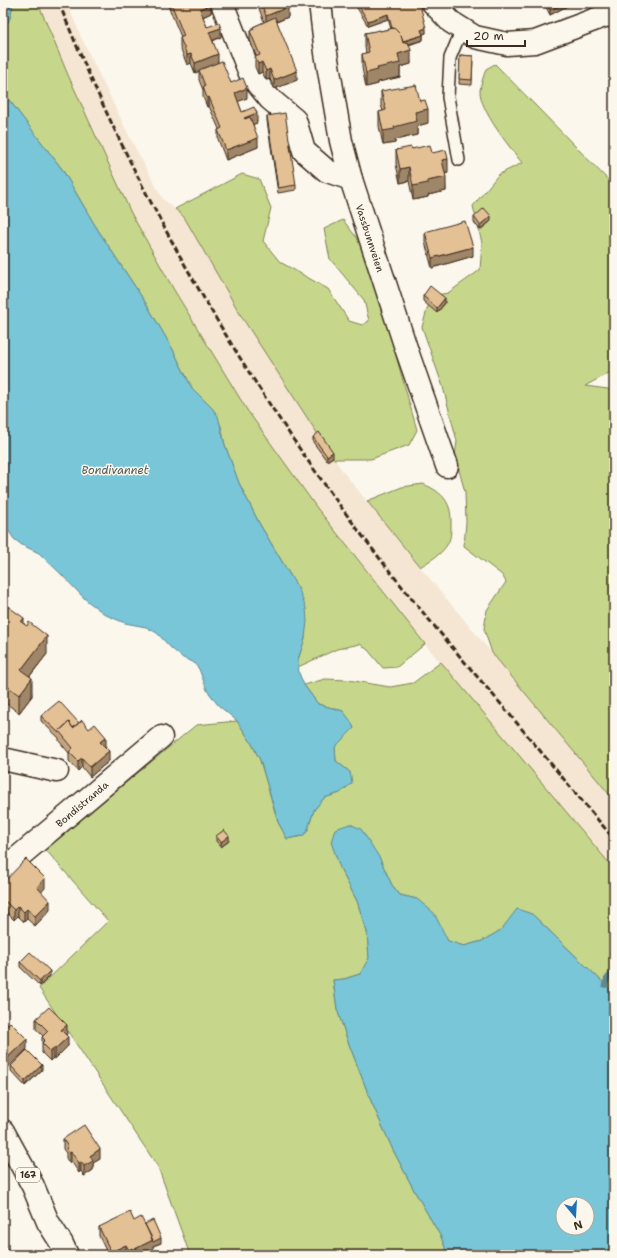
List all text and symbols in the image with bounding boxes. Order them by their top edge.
scale bar [467,22,525,48]
text: 20 m [473,28,504,44]
street label: Vassbunnveien [353,203,387,274]
water label: Bondivannet [82,463,149,478]
street label: Bondistranda [53,778,112,830]
road number: 167 [16,1168,40,1182]
north arrow [555,1196,595,1236]
text: N [571,1217,584,1234]

